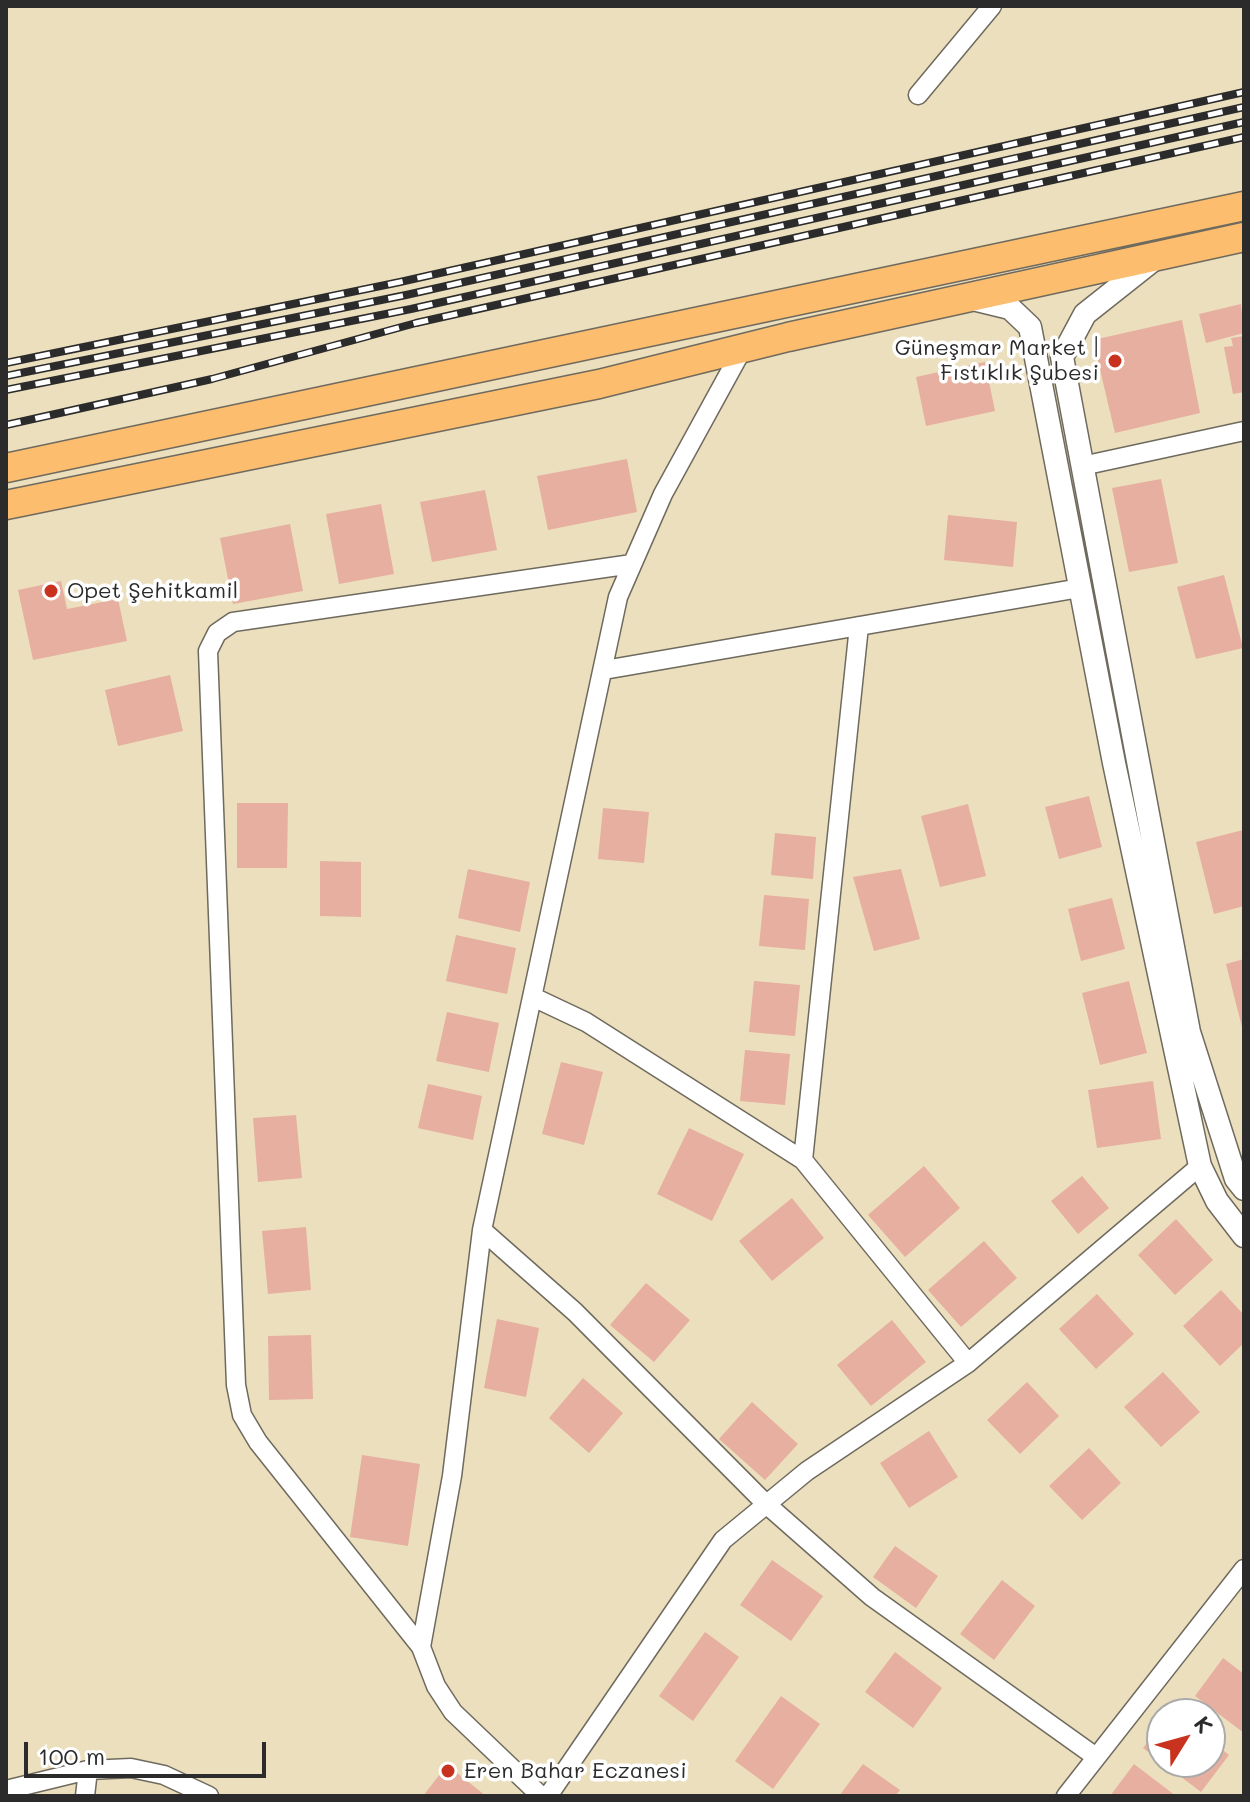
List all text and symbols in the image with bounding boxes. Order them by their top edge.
place label: Güneşmar Market | Fıstıklık Şubesi [895,335,1099,386]
marker: Güneşmar Market | Fıstıklık Şubesi [1106,352,1124,370]
place label: Opet Şehitkamil [67,578,238,604]
marker: Opet Şehitkamil [42,582,60,600]
north arrow [1146,1698,1226,1778]
text: K [1188,1710,1220,1739]
scale bar [28,1726,270,1776]
text: 100 m [38,1740,105,1771]
place label: Eren Bahar Eczanesi [464,1758,687,1784]
marker: Eren Bahar Eczanesi [439,1762,457,1780]

